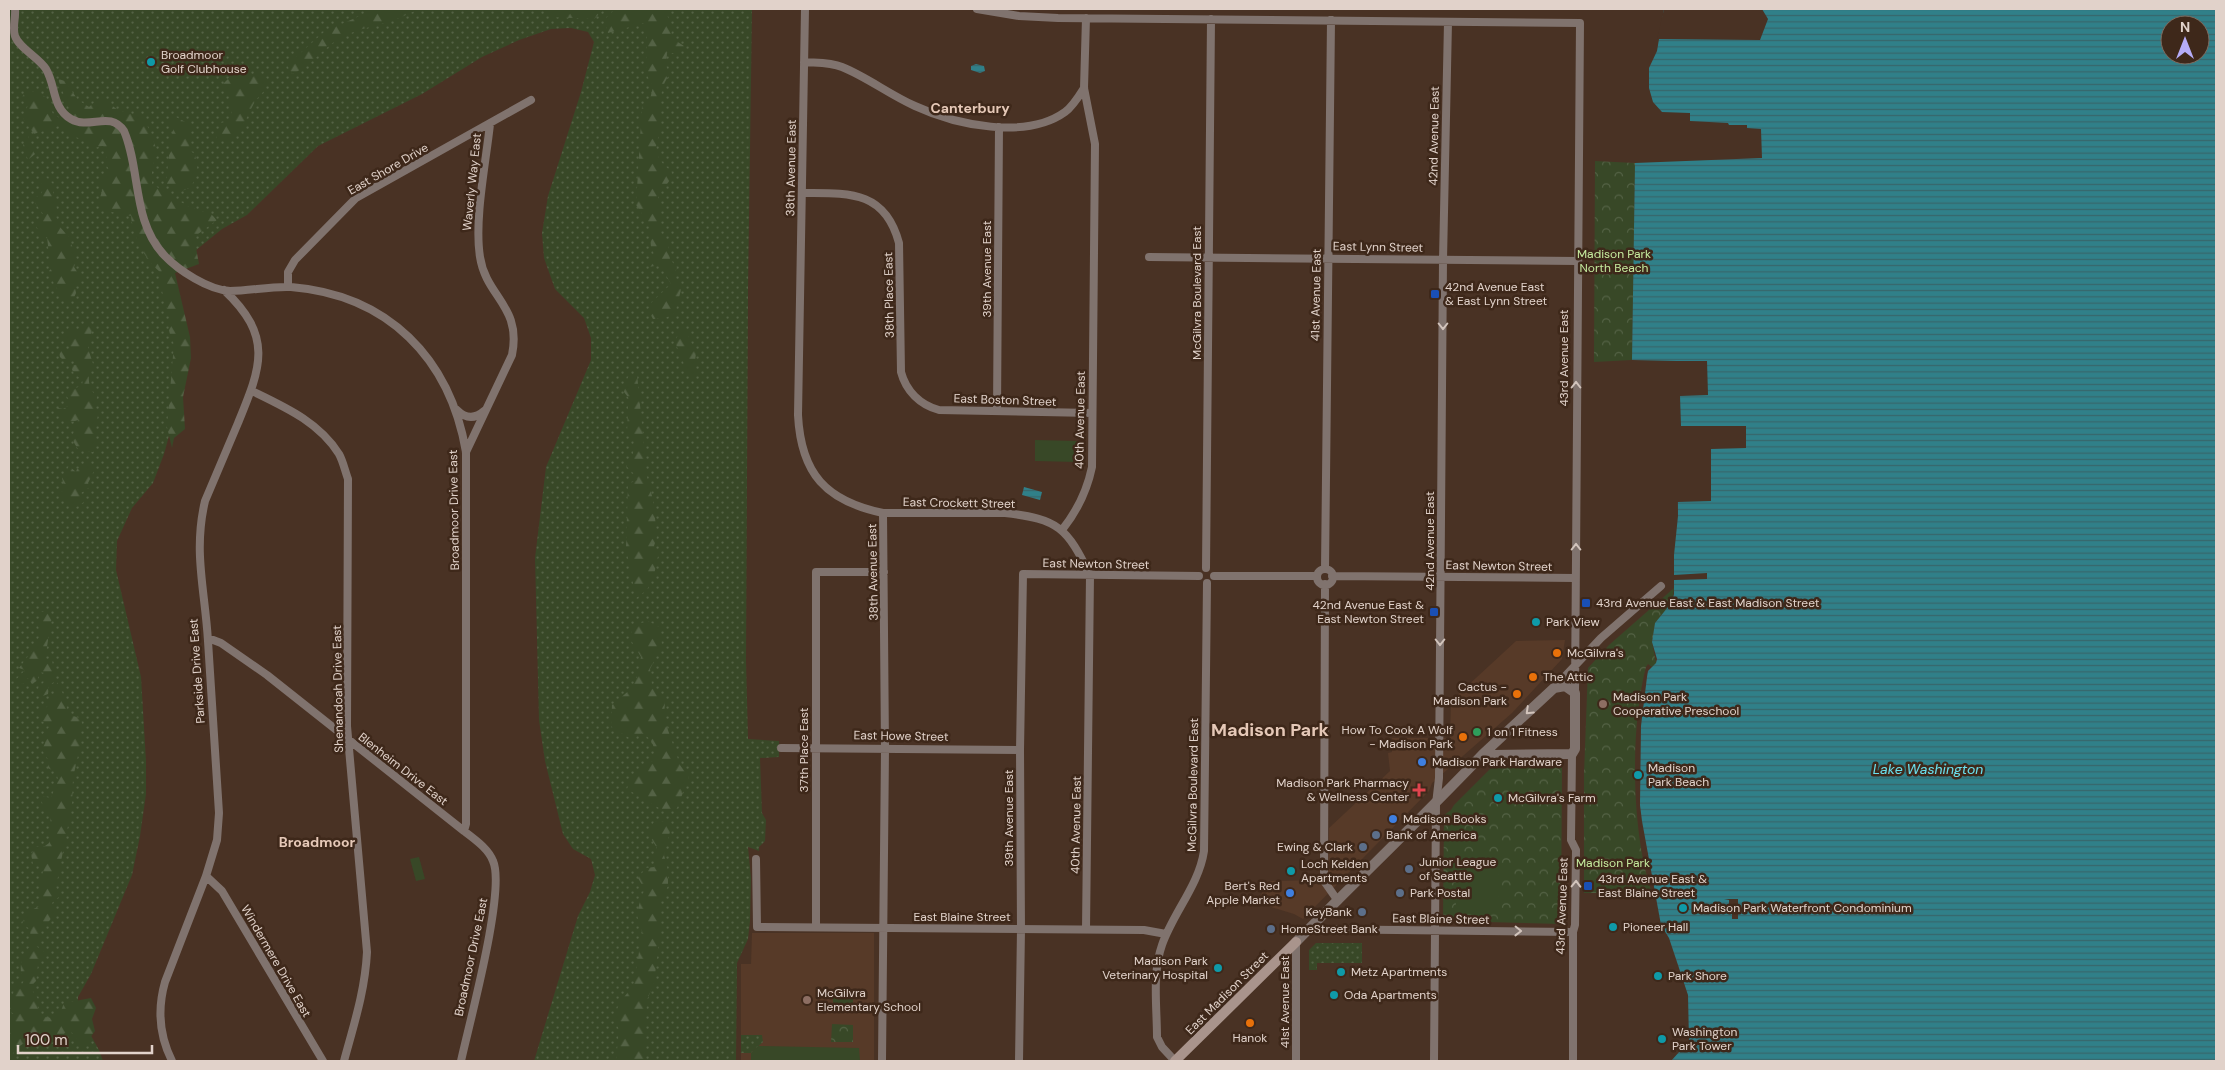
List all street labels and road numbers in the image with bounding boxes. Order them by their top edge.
street label: 42nd Avenue East [1425,86,1443,186]
street label: 38th Avenue East [782,119,800,217]
street label: Waverly Way East [459,132,485,232]
street label: East Shore Drive [345,139,431,199]
street label: 39th Avenue East [979,220,995,317]
street label: McGilvra Boulevard East [1189,226,1205,360]
street label: East Lynn Street [1333,238,1424,256]
street label: 41st Avenue East [1307,248,1325,341]
street label: 38th Place East [880,252,898,338]
street label: 43rd Avenue East [1556,309,1572,407]
street label: 40th Avenue East [1071,371,1089,469]
street label: East Boston Street [953,390,1057,410]
street label: Broadmoor Drive East [445,449,463,570]
street label: 42nd Avenue East [1422,491,1438,591]
street label: East Crockett Street [903,494,1016,512]
street label: 38th Avenue East [864,523,882,621]
street label: East Newton Street [1043,555,1150,573]
street label: East Newton Street [1446,557,1553,575]
street label: Parkside Drive East [185,618,209,724]
street label: Shenandoah Drive East [329,625,347,753]
street label: 37th Place East [796,707,812,792]
street label: McGilvra Boulevard East [1184,718,1202,852]
street label: East Howe Street [853,727,949,745]
street label: Blenheim Drive East [355,729,451,809]
street label: 39th Avenue East [1001,769,1017,866]
street label: 40th Avenue East [1067,776,1085,874]
street label: 43rd Avenue East [1552,857,1572,955]
street label: Broadmoor Drive East [451,896,491,1018]
street label: Windermere Drive East [237,902,315,1020]
street label: East Blaine Street [913,909,1011,925]
street label: East Blaine Street [1392,910,1490,928]
street label: East Madison Street [1182,948,1272,1038]
street label: 41st Avenue East [1277,955,1293,1048]

